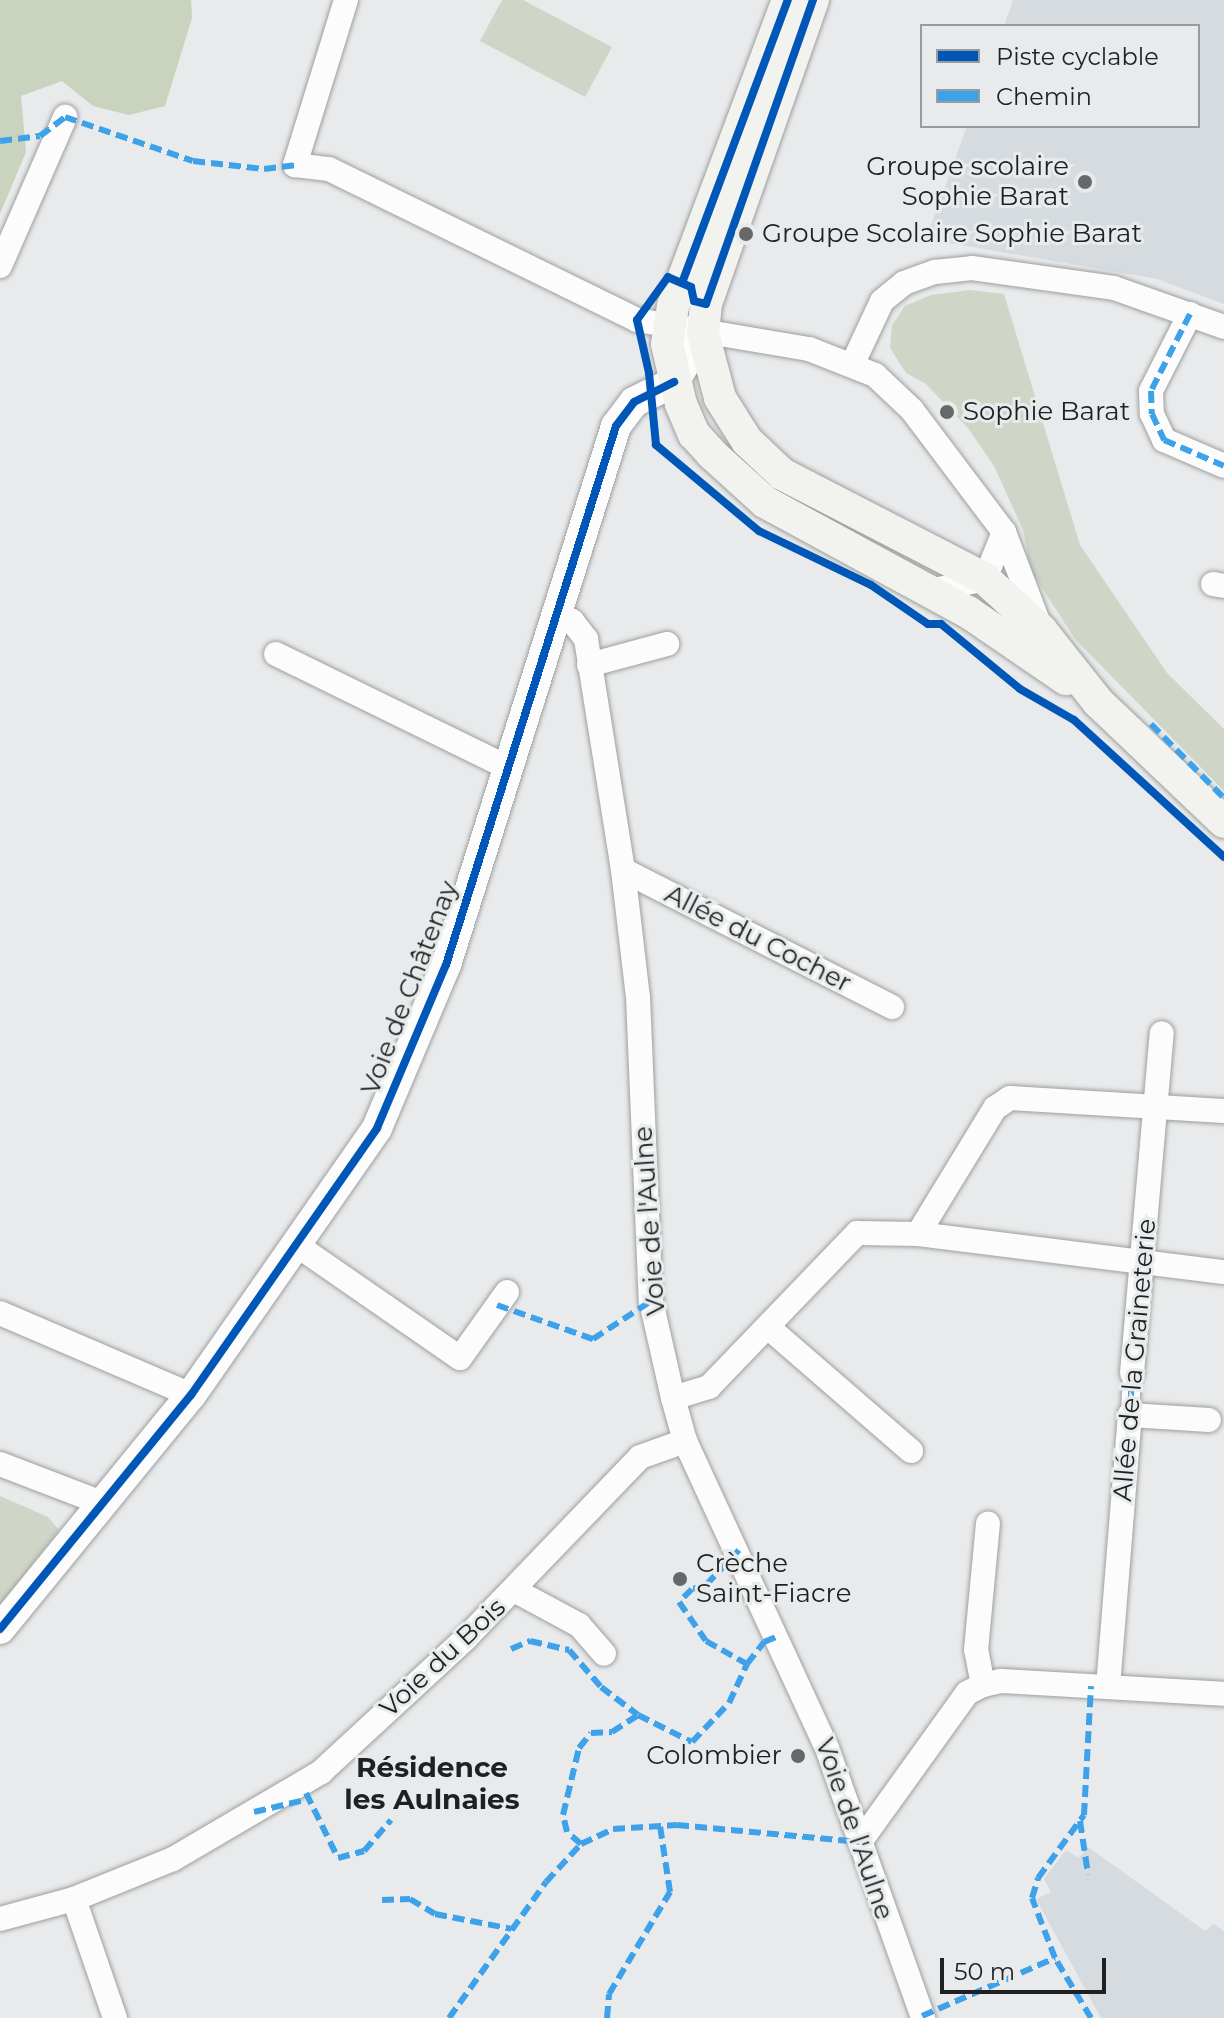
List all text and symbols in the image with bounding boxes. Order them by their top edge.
legend [920,24,1200,128]
text: Piste cyclable [996,42,1159,71]
text: Chemin [996,82,1092,111]
place label: Groupe scolaire Sophie Barat [866,151,1069,212]
marker: Groupe scolaire Sophie Barat [1076,173,1094,191]
place label: Groupe Scolaire Sophie Barat [762,218,1142,250]
marker: Groupe Scolaire Sophie Barat [737,225,755,243]
place label: Sophie Barat [963,396,1130,428]
marker: Sophie Barat [938,403,956,421]
street label: Voie de Châtenay [355,877,465,1099]
street label: Allée du Cocher [660,879,856,999]
street label: Voie de l'Aulne [628,1125,672,1317]
street label: Allée de la Graineterie [1107,1217,1163,1503]
place label: Crèche Saint-Fiacre [696,1548,851,1610]
marker: Crèche Saint-Fiacre [671,1570,689,1588]
street label: Voie du Bois [374,1592,512,1724]
street label: Voie de l'Aulne [808,1734,900,1924]
place label: Colombier [646,1740,782,1772]
marker: Colombier [789,1747,807,1765]
district label: Résidence les Aulnaies [344,1750,520,1816]
scale bar [944,1942,1110,1992]
text: 50 m [954,1957,1015,1986]

